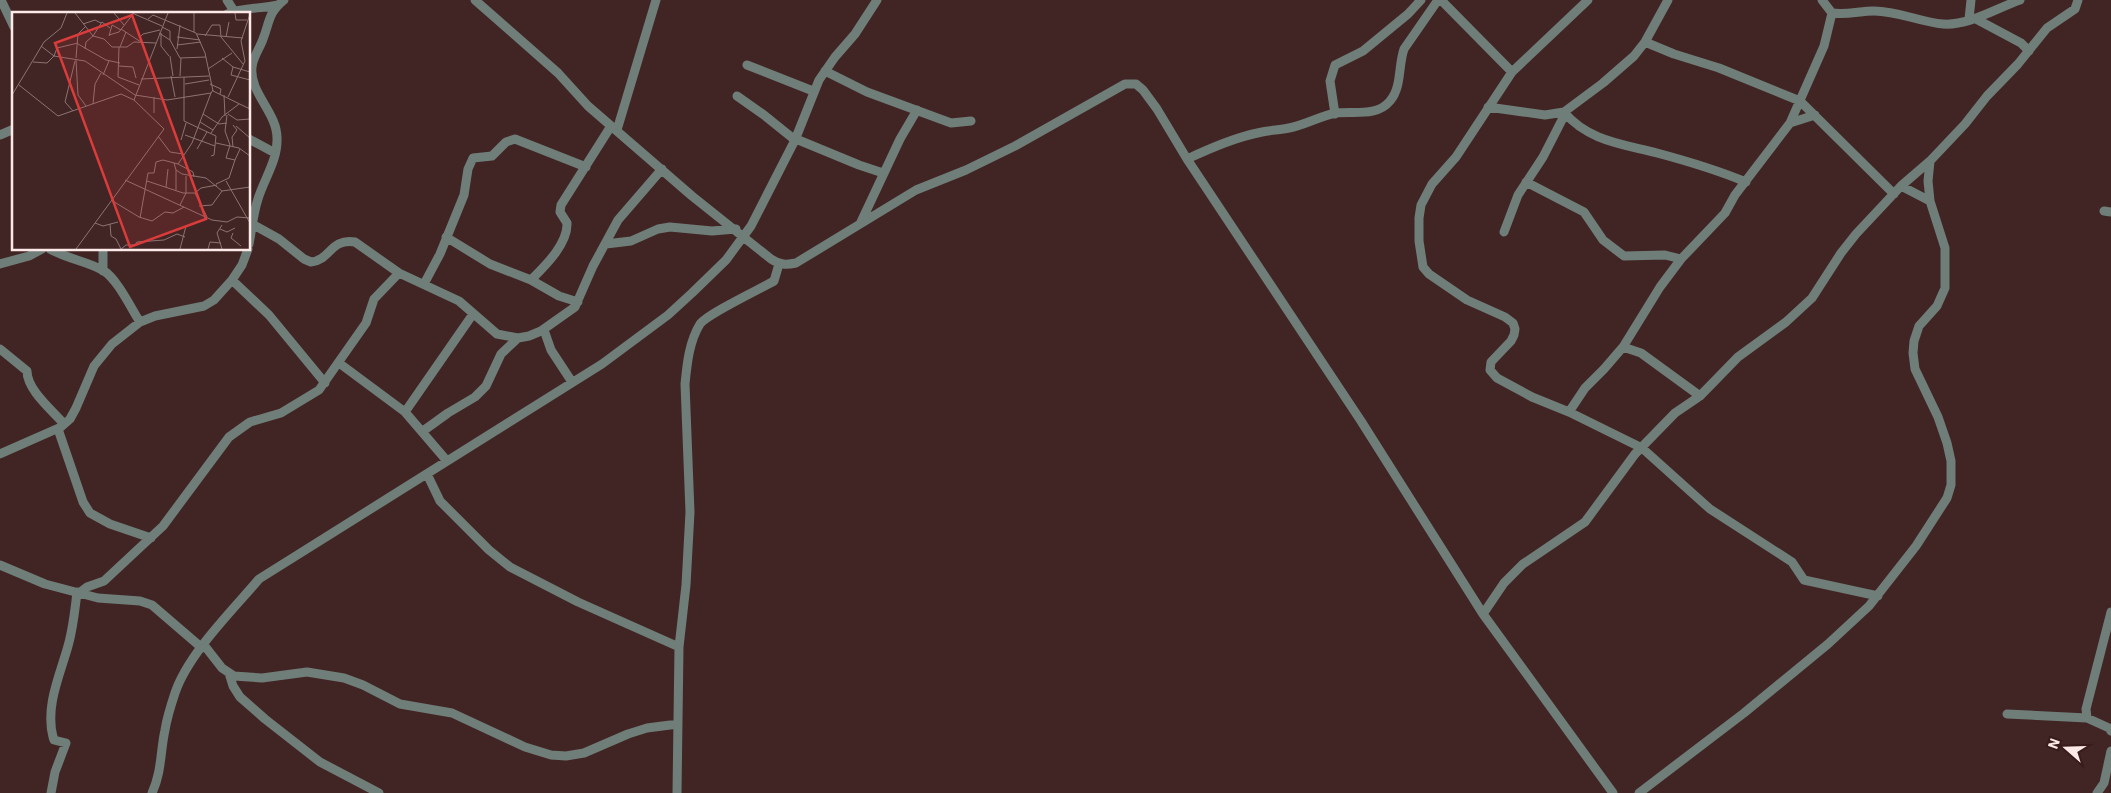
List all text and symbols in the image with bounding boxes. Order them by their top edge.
inset map [12,12,250,250]
north arrow [2041,723,2091,773]
text: N [2044,736,2064,751]

